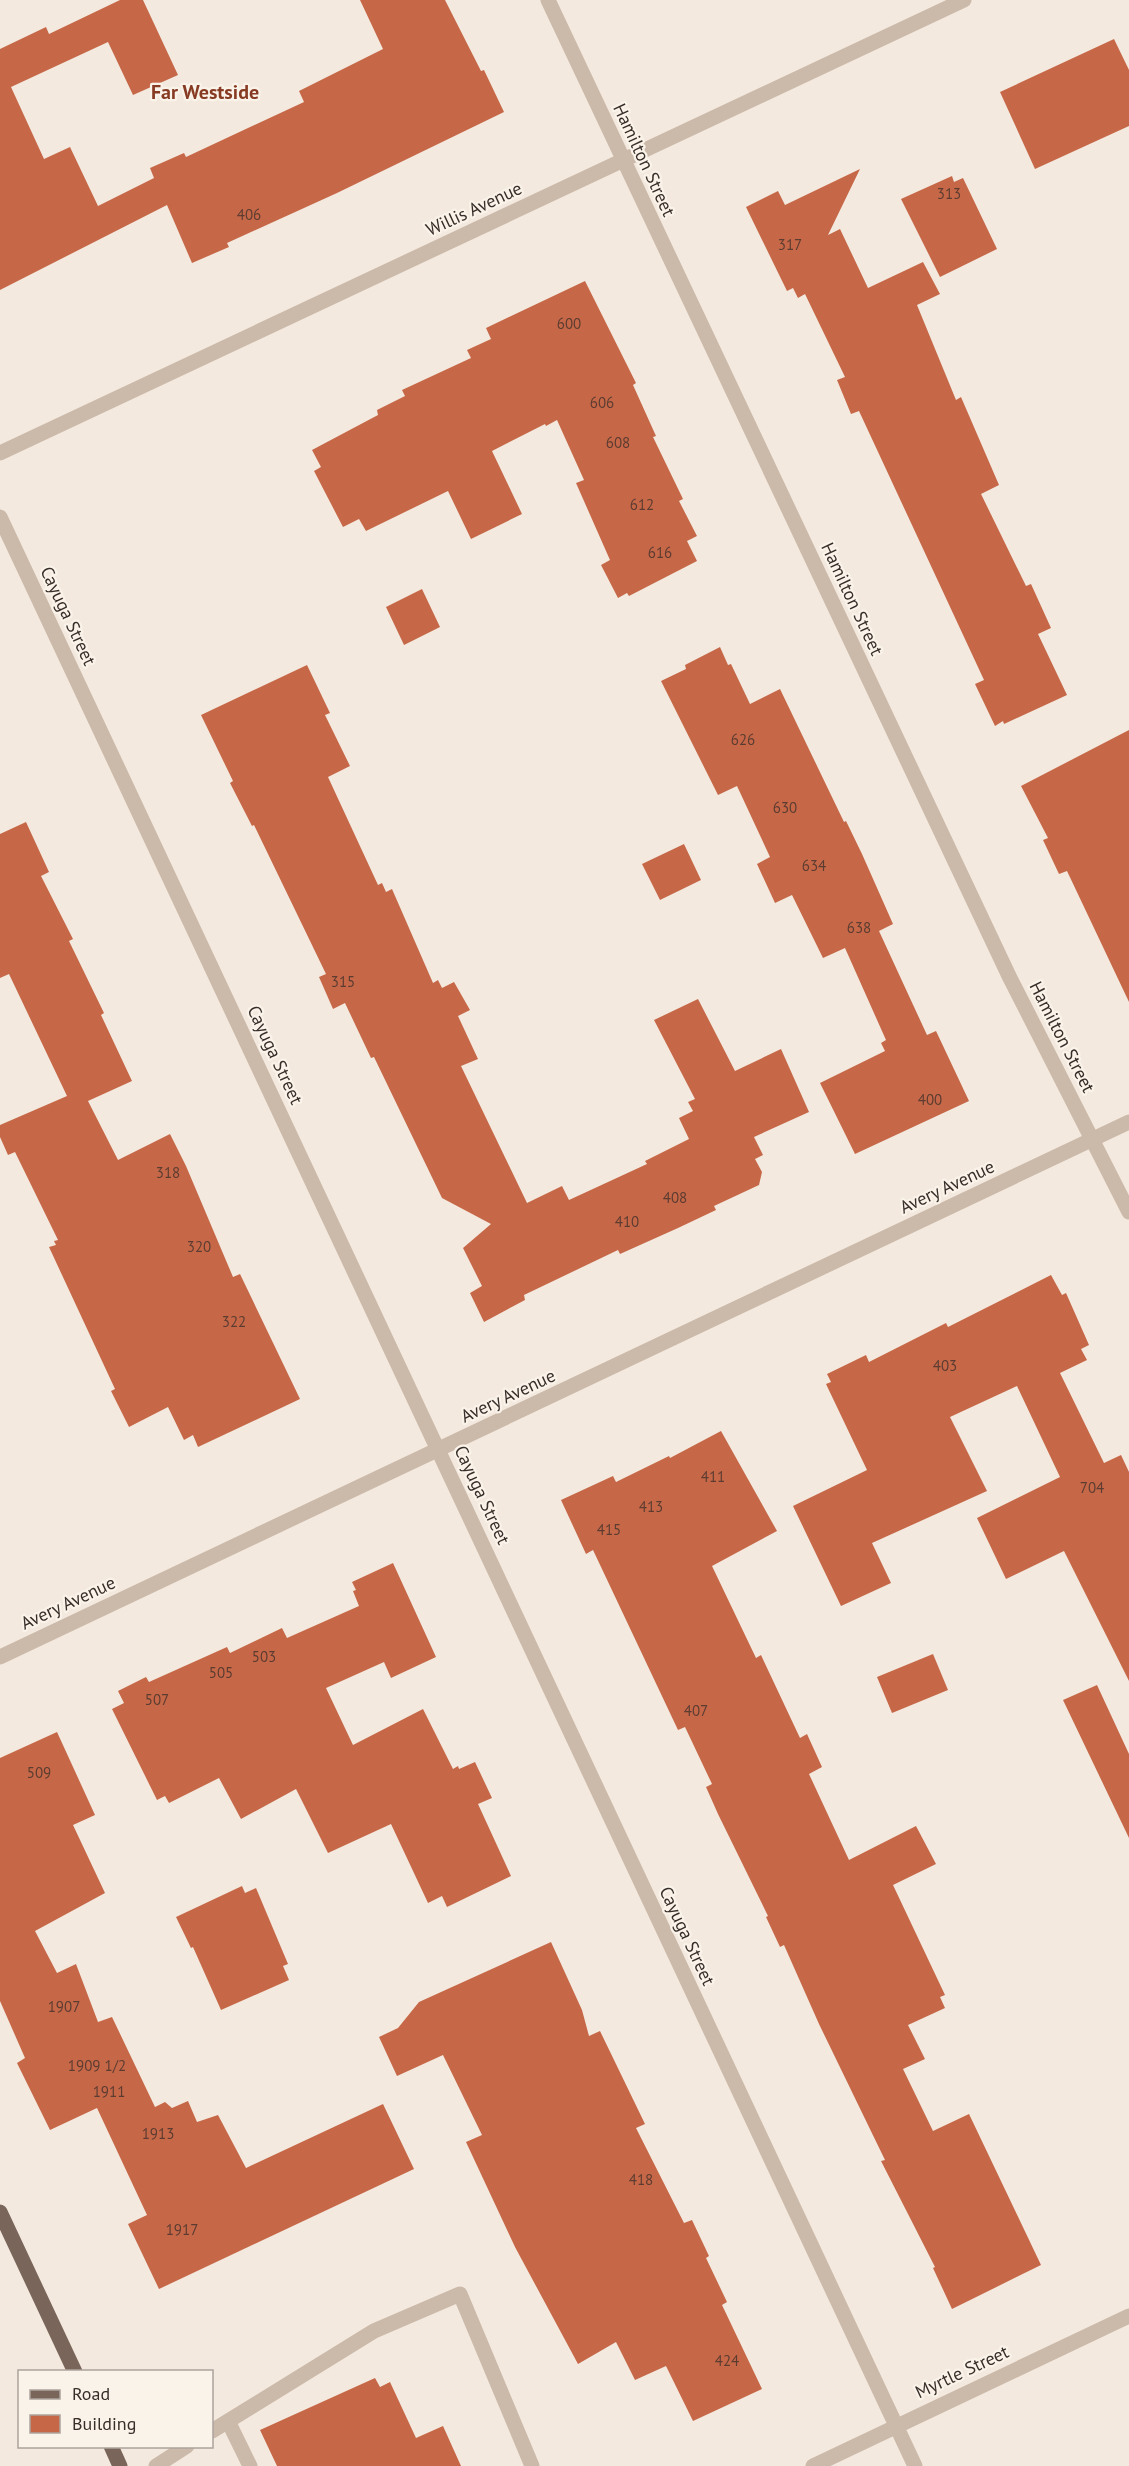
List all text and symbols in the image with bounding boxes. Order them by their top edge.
district label: Far Westside [151,79,259,105]
street label: Hamilton Street [608,100,681,220]
street label: Willis Avenue [422,176,525,241]
house number: 313 [937,184,961,203]
house number: 406 [237,205,261,224]
house number: 317 [778,235,802,254]
house number: 600 [557,314,581,333]
house number: 606 [590,393,614,412]
house number: 608 [606,433,630,452]
house number: 612 [630,495,654,514]
street label: Hamilton Street [816,539,889,659]
house number: 616 [648,543,672,562]
street label: Cayuga Street [36,563,101,669]
house number: 626 [731,730,755,749]
house number: 630 [773,798,797,817]
house number: 634 [802,856,826,875]
house number: 638 [847,918,871,937]
house number: 315 [331,972,355,991]
street label: Hamilton Street [1025,977,1100,1096]
street label: Cayuga Street [243,1002,308,1108]
house number: 400 [918,1090,942,1109]
street label: Avery Avenue [896,1155,998,1218]
house number: 318 [156,1163,180,1182]
house number: 408 [663,1188,687,1207]
house number: 410 [615,1212,639,1231]
house number: 320 [187,1237,211,1256]
house number: 322 [222,1312,246,1331]
house number: 403 [933,1356,957,1375]
street label: Avery Avenue [457,1364,559,1427]
street label: Cayuga Street [450,1442,515,1548]
house number: 411 [701,1467,725,1486]
house number: 704 [1080,1478,1104,1497]
house number: 413 [639,1497,663,1516]
house number: 415 [597,1520,621,1539]
street label: Avery Avenue [17,1571,119,1634]
house number: 503 [252,1647,276,1666]
house number: 505 [209,1663,233,1682]
house number: 507 [145,1690,169,1709]
house number: 407 [684,1701,708,1720]
house number: 509 [27,1763,51,1782]
street label: Cayuga Street [655,1883,720,1989]
house number: 1907 [48,1997,80,2016]
house number: 1909 1/2 [68,2056,126,2075]
house number: 1911 [93,2082,125,2101]
house number: 1913 [142,2124,174,2143]
house number: 418 [629,2170,653,2189]
house number: 1917 [166,2220,198,2239]
street label: Myrtle Street [911,2340,1012,2403]
house number: 424 [715,2351,739,2370]
legend [18,2370,213,2448]
text: Road [72,2382,110,2405]
text: Building [72,2412,136,2435]

